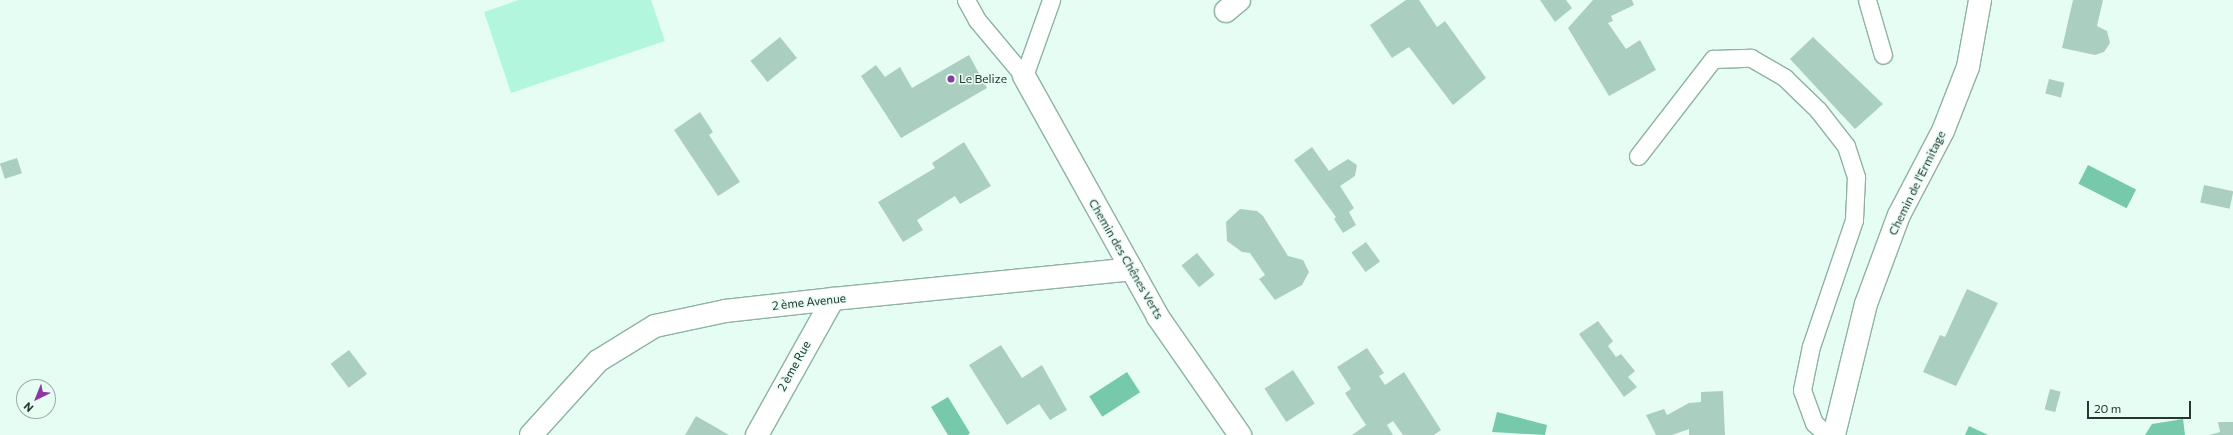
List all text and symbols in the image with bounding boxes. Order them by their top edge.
place label: Le Belize [959,72,1007,86]
marker: Le Belize [946,74,956,84]
street label: Chemin de l'Ermitage [1885,128,1949,238]
street label: Chemin des Chênes Verts [1086,196,1166,322]
street label: 2 ème Avenue [771,291,847,313]
street label: 2 ème Rue [774,338,814,394]
north arrow [16,379,56,419]
scale bar [2089,393,2193,419]
text: N [21,400,36,415]
text: 20 m [2094,401,2121,415]

